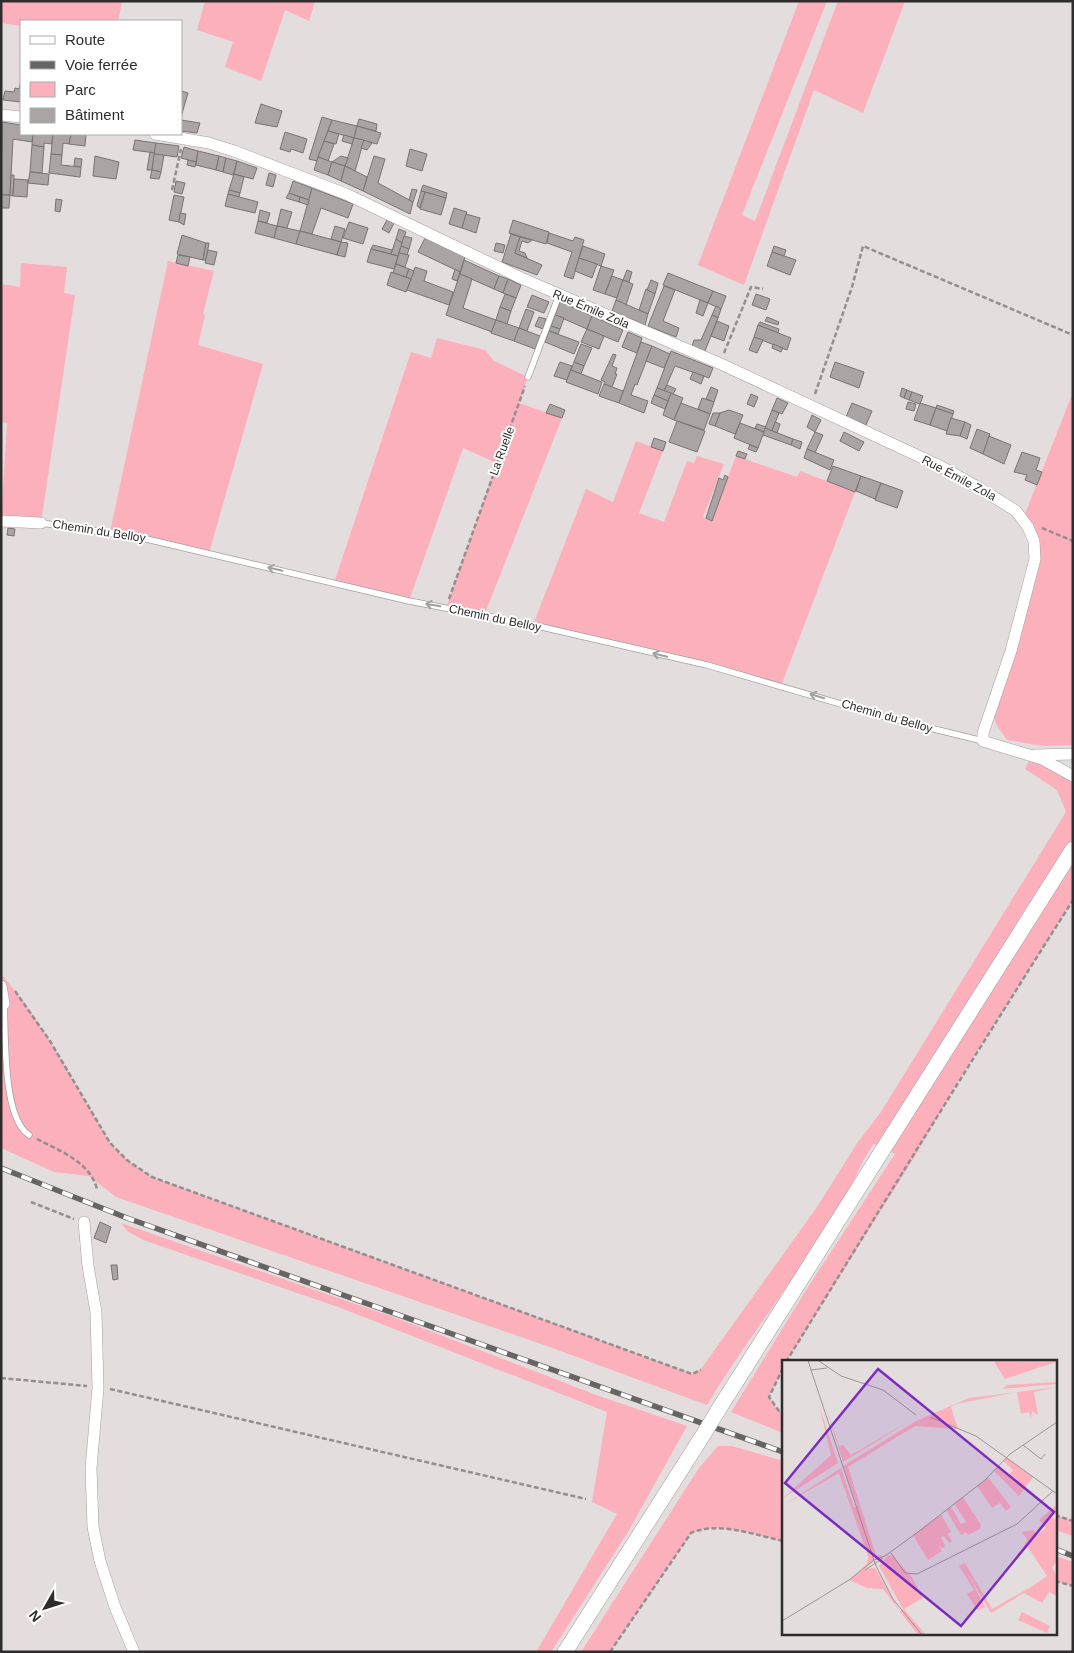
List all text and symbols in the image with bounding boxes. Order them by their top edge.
legend [20,20,182,135]
text: Route [65,31,105,48]
text: Voie ferrée [65,56,138,73]
text: Parc [65,81,96,98]
text: Bâtiment [65,106,125,123]
street label: Rue Émile Zola [551,286,632,332]
street label: La Ruelle [487,424,517,477]
street label: Rue Émile Zola [919,452,999,504]
street label: Chemin du Belloy [51,517,147,545]
one-way arrow [267,564,283,573]
one-way arrow [426,600,442,610]
street label: Chemin du Belloy [448,601,542,635]
one-way arrow [653,650,669,659]
one-way arrow [810,691,826,701]
street label: Chemin du Belloy [840,696,934,736]
inset map [782,1360,1056,1636]
north arrow [20,1583,70,1633]
text: N [25,1607,44,1625]

